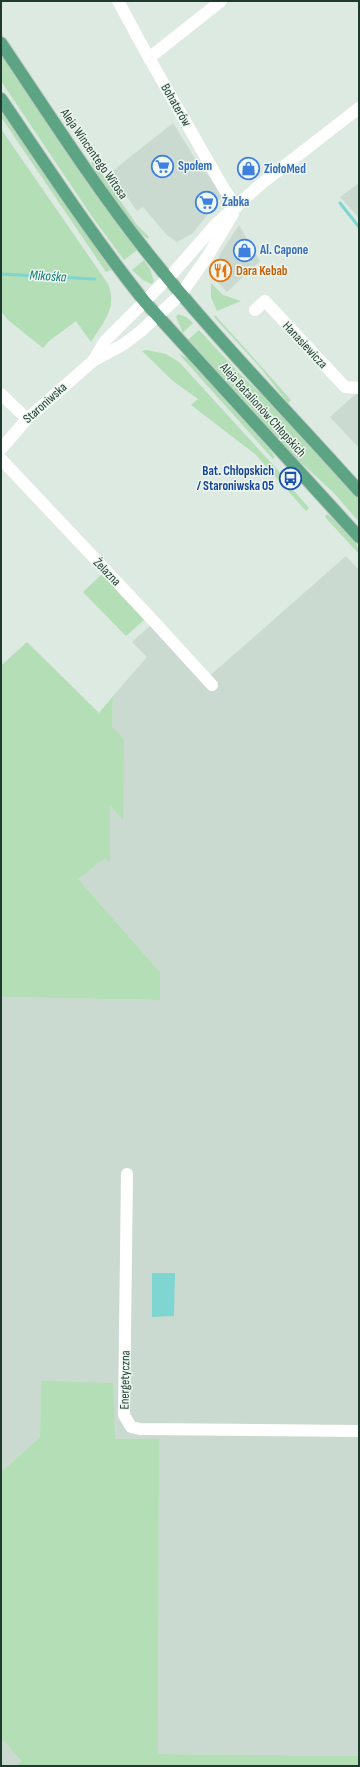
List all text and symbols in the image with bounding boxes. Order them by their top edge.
street label: Bohaterów [157,81,195,130]
street label: Aleja Wincentego Witosa [56,105,131,202]
supermarket icon: Społem [150,153,176,179]
shop icon: ZiołoMed [235,156,261,182]
place label: Społem [178,158,212,174]
place label: ZiołoMed [264,161,306,177]
supermarket icon: Żabka [194,189,220,215]
place label: Żabka [222,194,249,210]
shop icon: Al. Capone [231,237,257,263]
place label: Al. Capone [259,242,309,258]
restaurant icon: Dara Kebab [208,258,234,284]
place label: Dara Kebab [236,263,288,279]
water label: Mikośka [29,267,67,285]
street label: Hanasiewicza [279,318,331,372]
street label: Aleja Batalionów Chłopskich [216,359,309,460]
street label: Staroniwska [20,379,70,427]
place label: Bat. Chłopskich / Staroniwska 05 [197,463,274,494]
bus stop icon: Bat. Chłopskich / Staroniwska 05 [277,465,303,491]
street label: Żelazna [90,554,125,589]
street label: Energetyczna [116,1350,134,1410]

